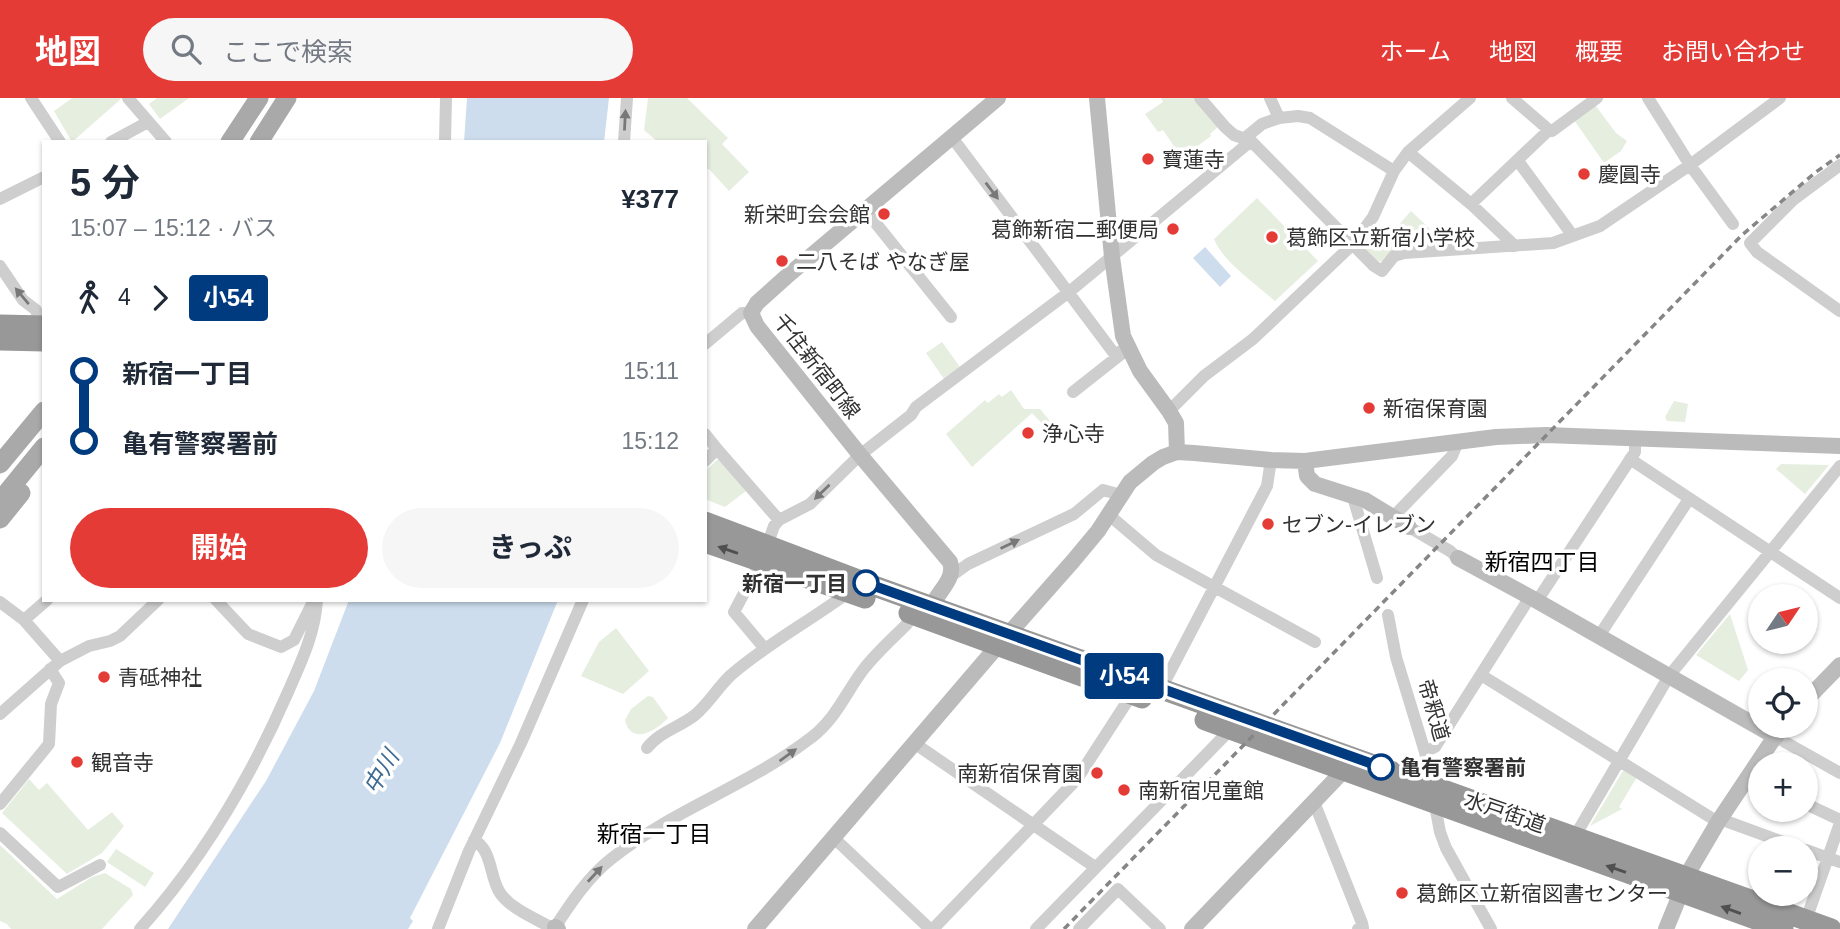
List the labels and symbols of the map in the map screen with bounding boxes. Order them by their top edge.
one-way arrow [619,109,630,131]
place label: 寶蓮寺 [1162,148,1225,171]
marker: 寶蓮寺 [1140,151,1156,167]
place label: 慶圓寺 [1598,163,1661,186]
marker: 慶圓寺 [1576,166,1592,182]
one-way arrow [985,182,999,200]
place label: 新栄町会会館 [744,203,870,226]
marker: 新栄町会会館 [876,206,892,222]
place label: 葛飾新宿二郵便局 [991,218,1159,241]
marker: 葛飾新宿二郵便局 [1165,221,1181,237]
place label: 葛飾区立新宿小学校 [1286,226,1475,249]
marker: 葛飾区立新宿小学校 [1264,229,1280,245]
place label: 二八そば やなぎ屋 [796,250,970,273]
marker: 二八そば やなぎ屋 [774,253,790,269]
one-way arrow [14,287,29,305]
street label: 千住新宿町線 [769,309,865,423]
place label: 新宿保育園 [1383,397,1488,420]
marker: 新宿保育園 [1361,400,1377,416]
place label: 浄心寺 [1042,422,1105,445]
marker: 浄心寺 [1020,425,1036,441]
one-way arrow [814,483,831,500]
place label: セブン-イレブン [1282,513,1436,536]
marker: セブン-イレブン [1260,516,1276,532]
one-way arrow [1000,538,1020,550]
one-way arrow [717,544,738,555]
district label: 新宿四丁目 [1485,549,1600,575]
marker: 新宿一丁目 [853,570,879,596]
place label: 新宿一丁目 [742,572,847,595]
north arrow [1748,584,1818,654]
line badge: 小54 [1084,653,1164,699]
place label: 青砥神社 [118,666,202,689]
marker: 青砥神社 [96,669,112,685]
street label: 帝釈道 [1414,677,1454,743]
water label: 中川 [358,743,406,798]
one-way arrow [779,748,797,762]
place label: 観音寺 [91,751,154,774]
marker: 観音寺 [69,754,85,770]
marker: 亀有警察署前 [1368,754,1394,780]
place label: 亀有警察署前 [1400,756,1526,779]
place label: 南新宿保育園 [957,762,1083,785]
marker: 南新宿保育園 [1089,765,1105,781]
place label: 南新宿児童館 [1138,779,1264,802]
marker: 南新宿児童館 [1116,782,1132,798]
street label: 水戸街道 [1462,787,1548,837]
district label: 新宿一丁目 [597,821,712,847]
one-way arrow [1605,863,1626,874]
one-way arrow [587,866,604,883]
place label: 葛飾区立新宿図書センター [1416,882,1668,905]
marker: 葛飾区立新宿図書センター [1394,885,1410,901]
one-way arrow [1721,905,1742,916]

